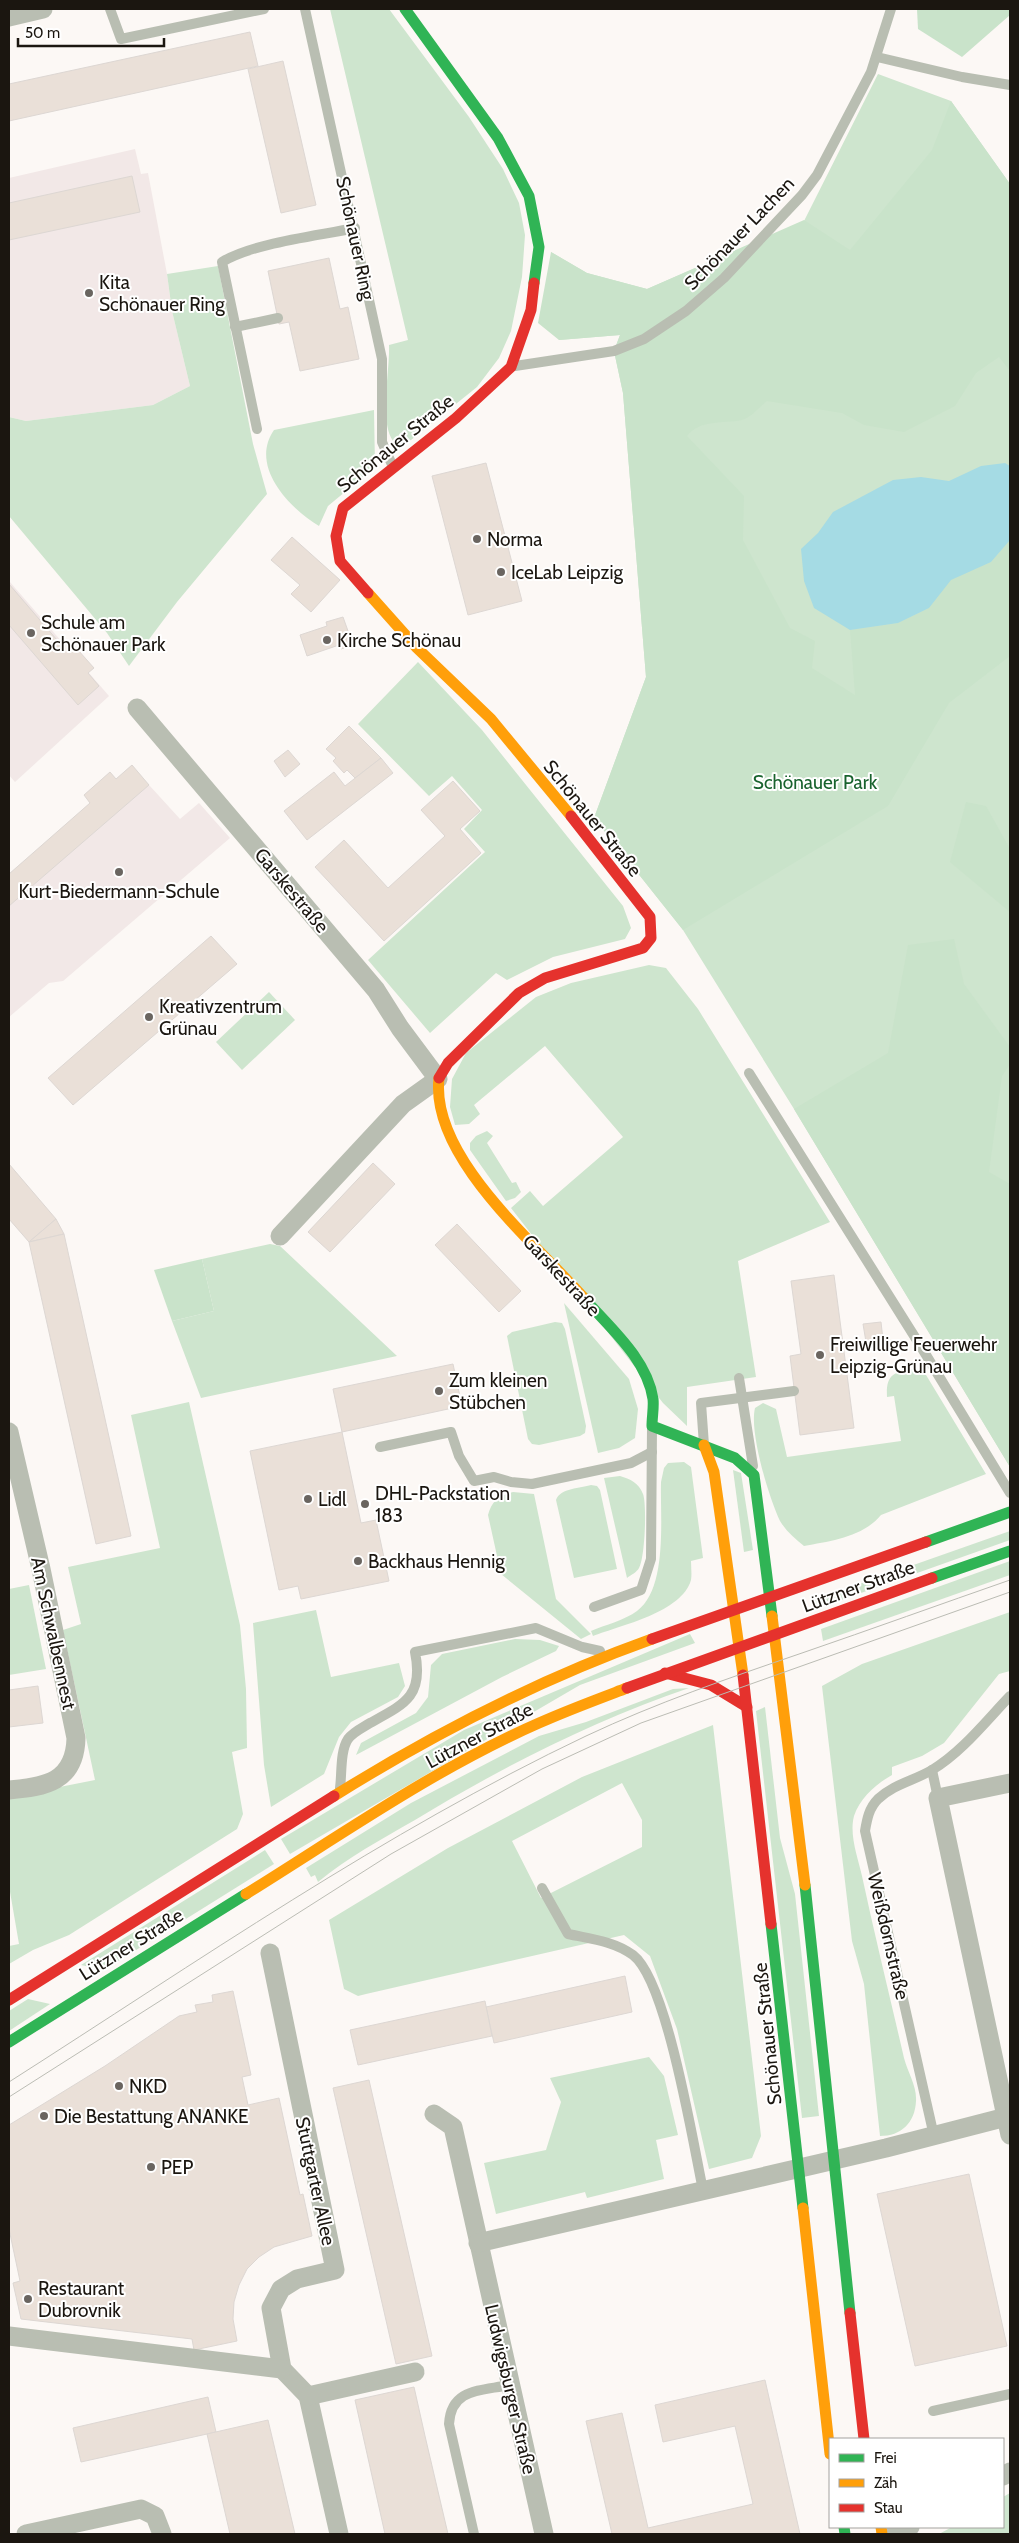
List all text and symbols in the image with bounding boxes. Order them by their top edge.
scale bar [18,15,164,47]
text: 50 m [25,24,60,42]
street label: Schönauer Lachen [680,172,799,295]
street label: Schönauer Ring [331,174,380,302]
place label: Kita Schönauer Ring [99,271,225,316]
marker: Kita Schönauer Ring [83,287,95,299]
street label: Schönauer Straße [333,389,458,497]
place label: Norma [487,528,542,551]
marker: Norma [471,533,483,545]
place label: IceLab Leipzig [511,561,623,584]
marker: IceLab Leipzig [495,566,507,578]
place label: Schule am Schönauer Park [41,611,166,656]
marker: Schule am Schönauer Park [25,627,37,639]
place label: Kirche Schönau [337,629,461,652]
marker: Kirche Schönau [321,634,333,646]
street label: Schönauer Straße [539,756,647,881]
park label: Schönauer Park [753,771,878,794]
street label: Garskestraße [250,843,334,938]
marker: Kurt-Biedermann-Schule [113,866,125,878]
place label: Kurt-Biedermann-Schule [19,880,220,903]
place label: Kreativzentrum Grünau [159,995,282,1040]
marker: Kreativzentrum Grünau [143,1011,155,1023]
street label: Garskestraße [518,1230,606,1321]
place label: Freiwillige Feuerwehr Leipzig-Grünau [830,1333,997,1378]
marker: Freiwillige Feuerwehr Leipzig-Grünau [814,1349,826,1361]
place label: Zum kleinen Stübchen [449,1369,547,1414]
marker: Zum kleinen Stübchen [433,1385,445,1397]
place label: DHL-Packstation 183 [375,1482,510,1527]
place label: Lidl [318,1488,347,1511]
marker: Lidl [302,1493,314,1505]
marker: DHL-Packstation 183 [359,1498,371,1510]
place label: Backhaus Hennig [368,1550,505,1573]
street label: Am Schwalbennest [26,1555,81,1712]
marker: Backhaus Hennig [352,1555,364,1567]
street label: Lützner Straße [799,1555,918,1617]
street label: Lützner Straße [422,1697,537,1773]
street label: Weißdornstraße [863,1870,914,2002]
street label: Lützner Straße [75,1903,188,1985]
street label: Schönauer Straße [749,1961,786,2106]
place label: NKD [129,2075,167,2098]
marker: NKD [113,2080,125,2092]
place label: Die Bestattung ANANKE [54,2105,249,2128]
marker: Die Bestattung ANANKE [38,2110,50,2122]
street label: Stuttgarter Allee [291,2115,340,2248]
place label: PEP [161,2156,193,2179]
marker: PEP [145,2161,157,2173]
place label: Restaurant Dubrovnik [38,2277,125,2322]
marker: Restaurant Dubrovnik [22,2293,34,2305]
street label: Ludwigsburger Straße [480,2302,541,2477]
legend [829,2438,1004,2528]
text: Frei [874,2449,897,2467]
text: Zäh [874,2474,897,2492]
text: Stau [874,2499,903,2517]

